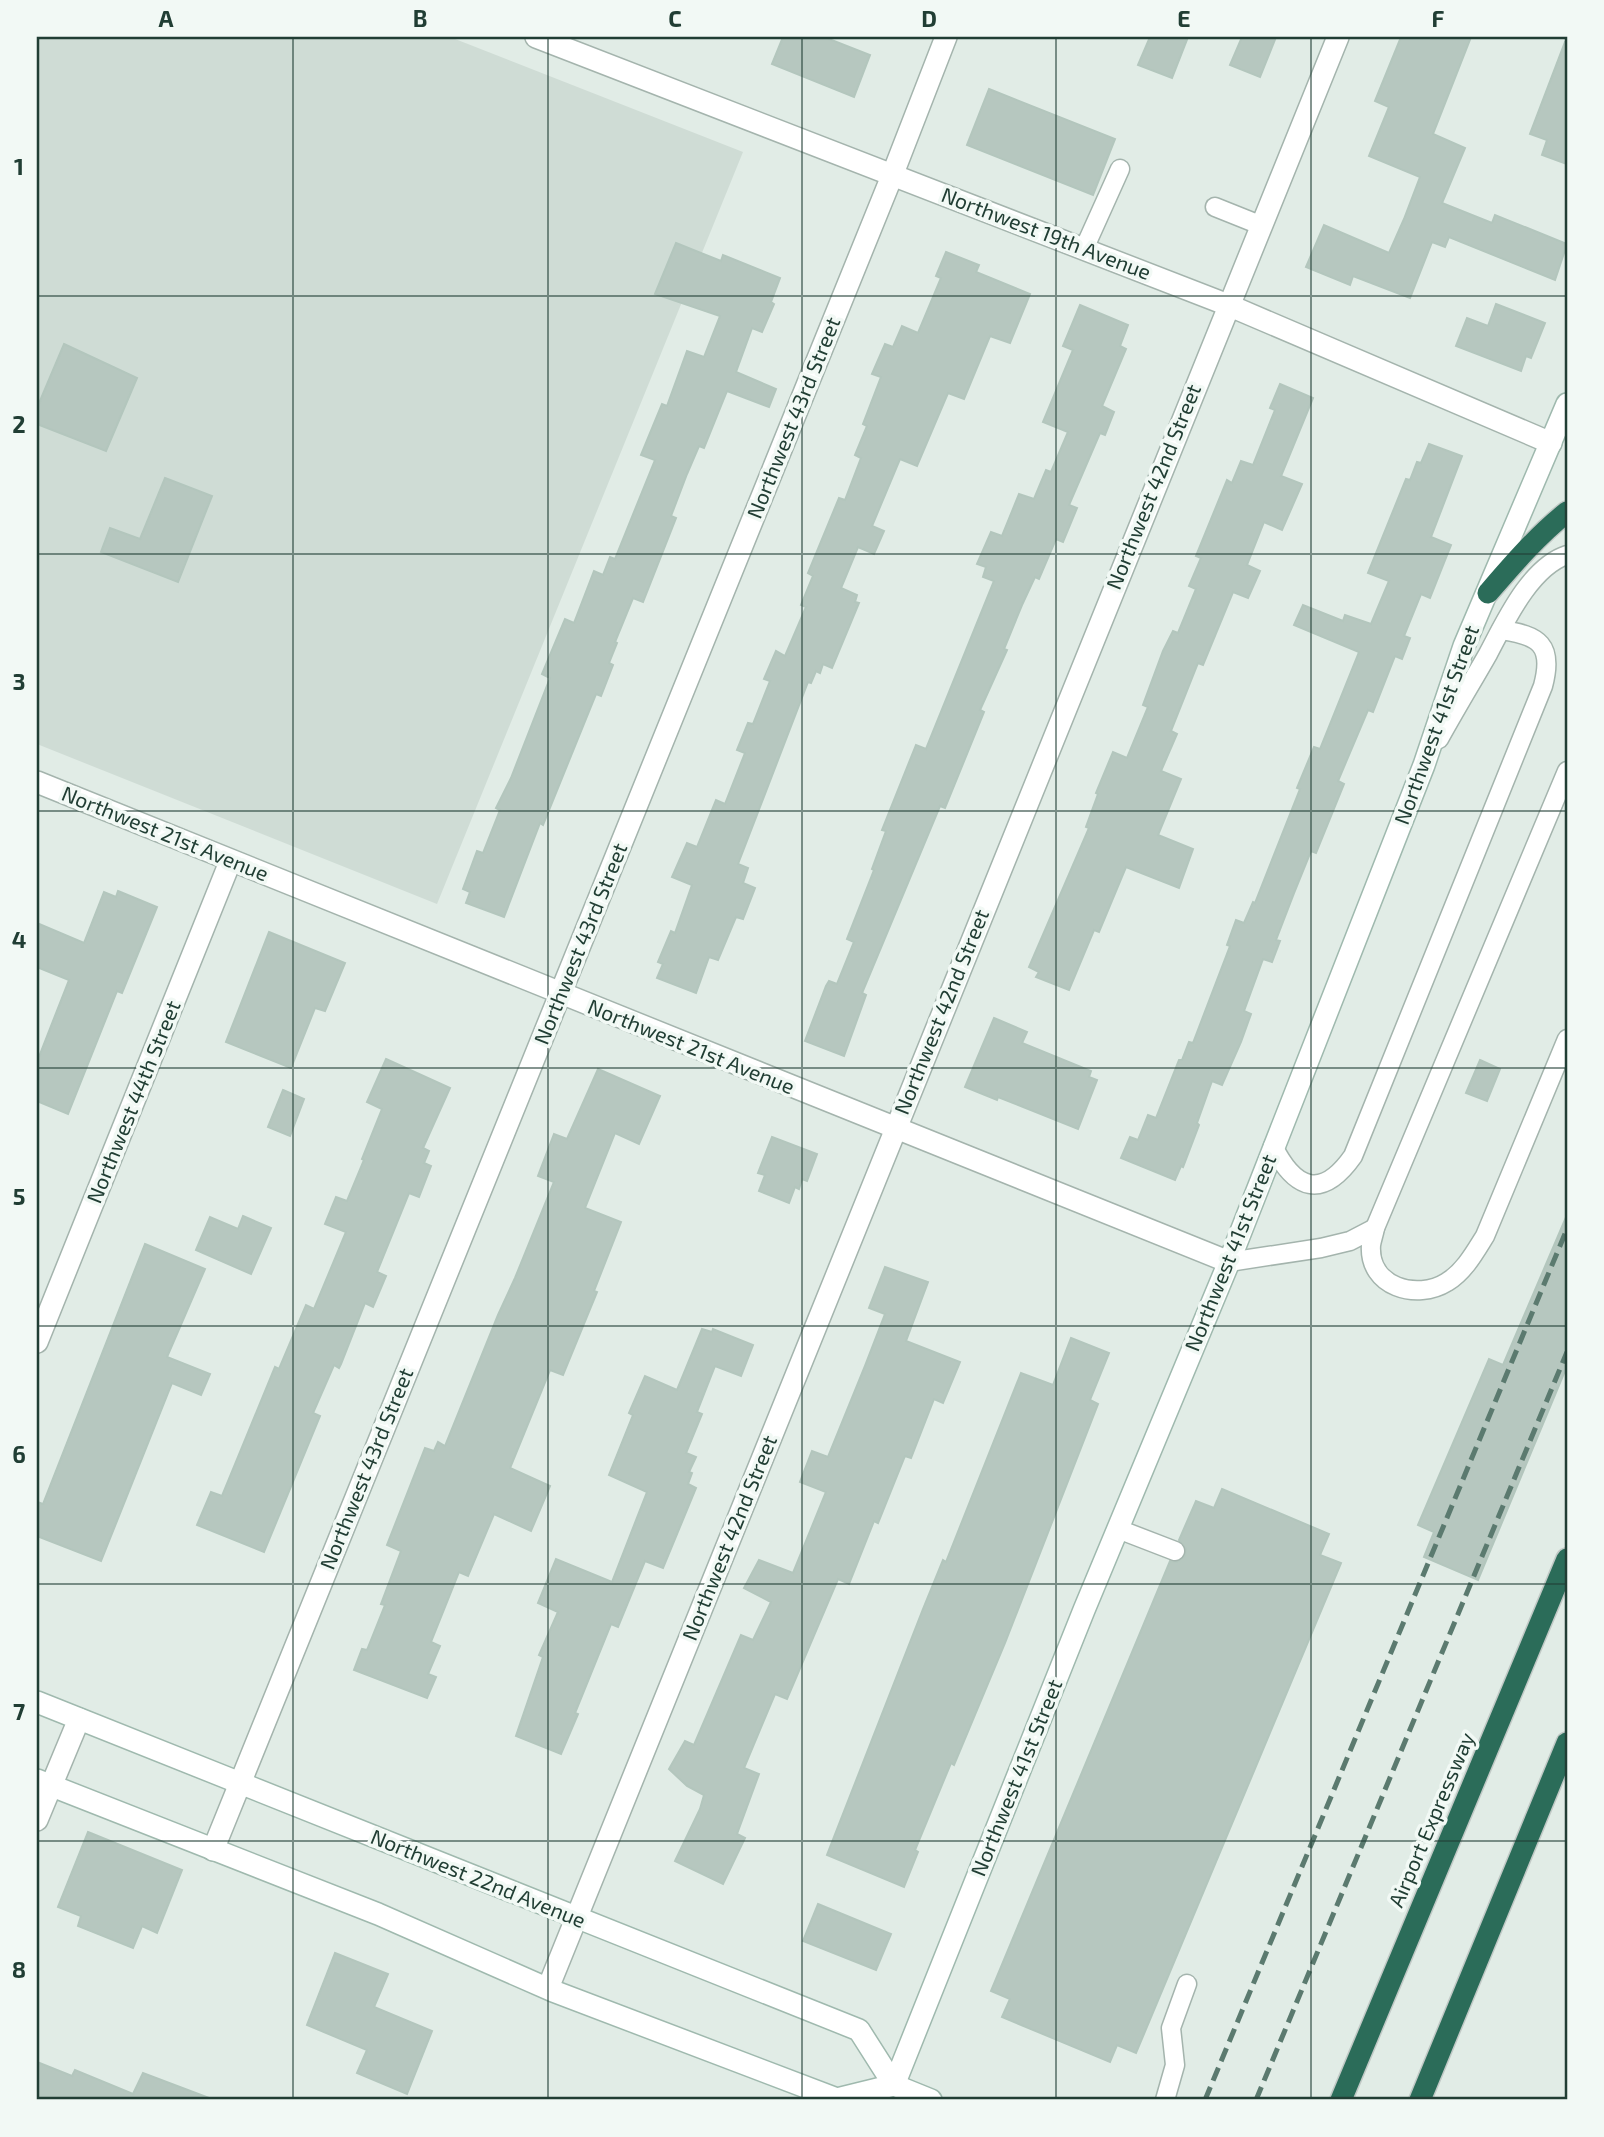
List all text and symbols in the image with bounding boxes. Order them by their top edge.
text: A [158,4,174,32]
text: B [413,4,427,32]
text: C [668,4,682,32]
text: D [921,4,937,32]
text: E [1177,4,1191,32]
text: F [1432,4,1445,32]
text: 1 [14,152,24,180]
street label: Northwest 19th Avenue [938,181,1155,284]
street label: Northwest 43rd Street [741,313,844,522]
street label: Northwest 42nd Street [1100,380,1205,593]
text: 2 [12,410,26,438]
street label: Northwest 41st Street [1388,621,1483,828]
text: 3 [12,667,26,695]
street label: Northwest 21st Avenue [59,780,273,886]
street label: Northwest 43rd Street [528,839,631,1048]
street label: Northwest 42nd Street [888,905,993,1118]
text: 4 [12,925,26,953]
street label: Northwest 21st Avenue [585,993,799,1099]
street label: Northwest 44th Street [81,996,185,1206]
street label: Northwest 41st Street [1179,1150,1281,1355]
text: 5 [13,1182,25,1210]
street label: Northwest 43rd Street [314,1364,417,1573]
street label: Northwest 42nd Street [676,1431,781,1644]
text: 6 [12,1440,26,1468]
street label: Northwest 41st Street [965,1675,1067,1880]
text: 7 [13,1697,25,1725]
street label: Airport Expressway [1382,1728,1479,1911]
street label: Northwest 22nd Avenue [367,1823,590,1932]
text: 8 [12,1955,26,1983]

